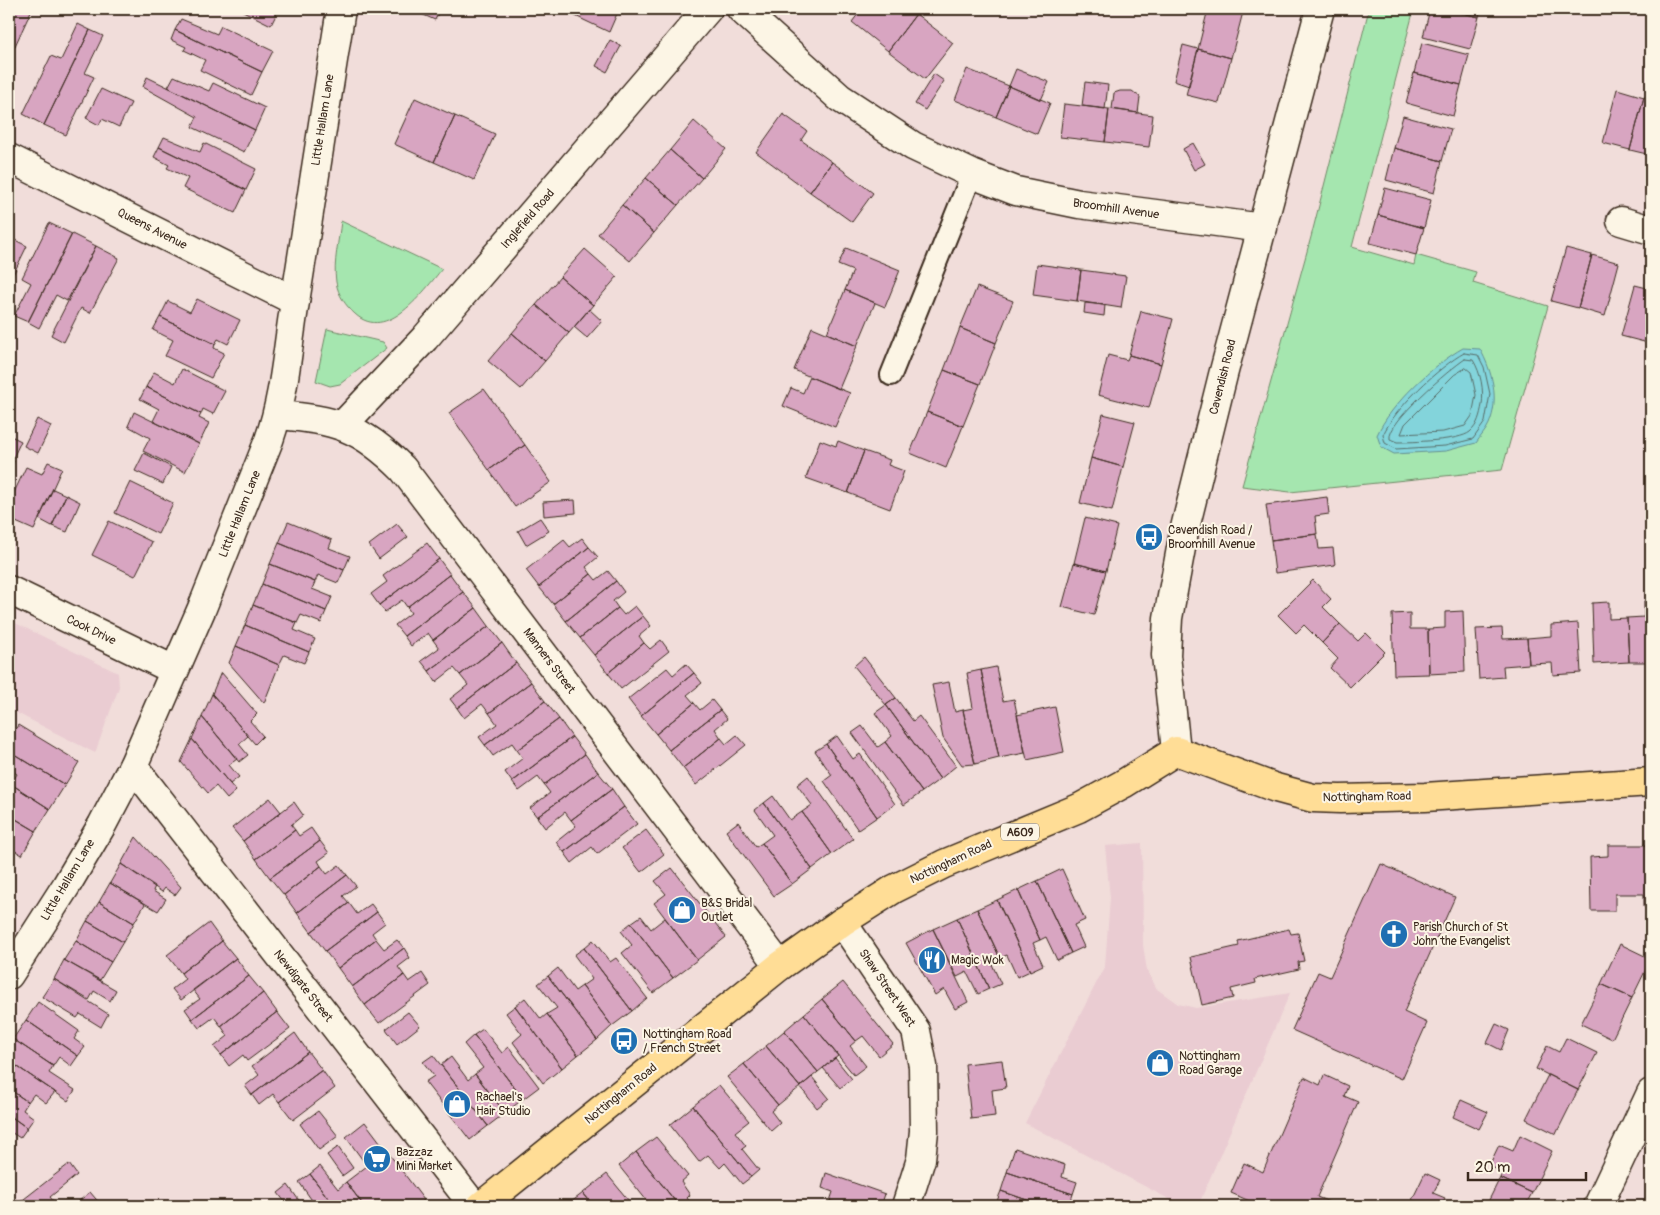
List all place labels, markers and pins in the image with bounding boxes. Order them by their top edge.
bus stop icon: Cavendish Road / Broomhill Avenue [1134,522,1164,552]
place label: Cavendish Road / Broomhill Avenue [1168,523,1255,552]
shop icon: B&S Bridal Outlet [667,895,697,925]
place label: B&S Bridal Outlet [701,896,753,925]
church icon: Parish Church of St John the Evangelist [1379,919,1409,949]
place label: Parish Church of St John the Evangelist [1413,920,1510,949]
restaurant icon: Magic Wok [917,945,947,975]
place label: Magic Wok [951,953,1004,968]
bus stop icon: Nottingham Road / French Street [609,1026,639,1056]
place label: Nottingham Road / French Street [643,1027,732,1056]
shop icon: Nottingham Road Garage [1145,1048,1175,1078]
place label: Nottingham Road Garage [1179,1049,1242,1078]
shop icon: Rachael's Hair Studio [442,1089,472,1119]
place label: Rachael's Hair Studio [476,1090,531,1119]
supermarket icon: Bazzaz Mini Market [362,1144,392,1174]
place label: Bazzaz Mini Market [396,1145,453,1174]

